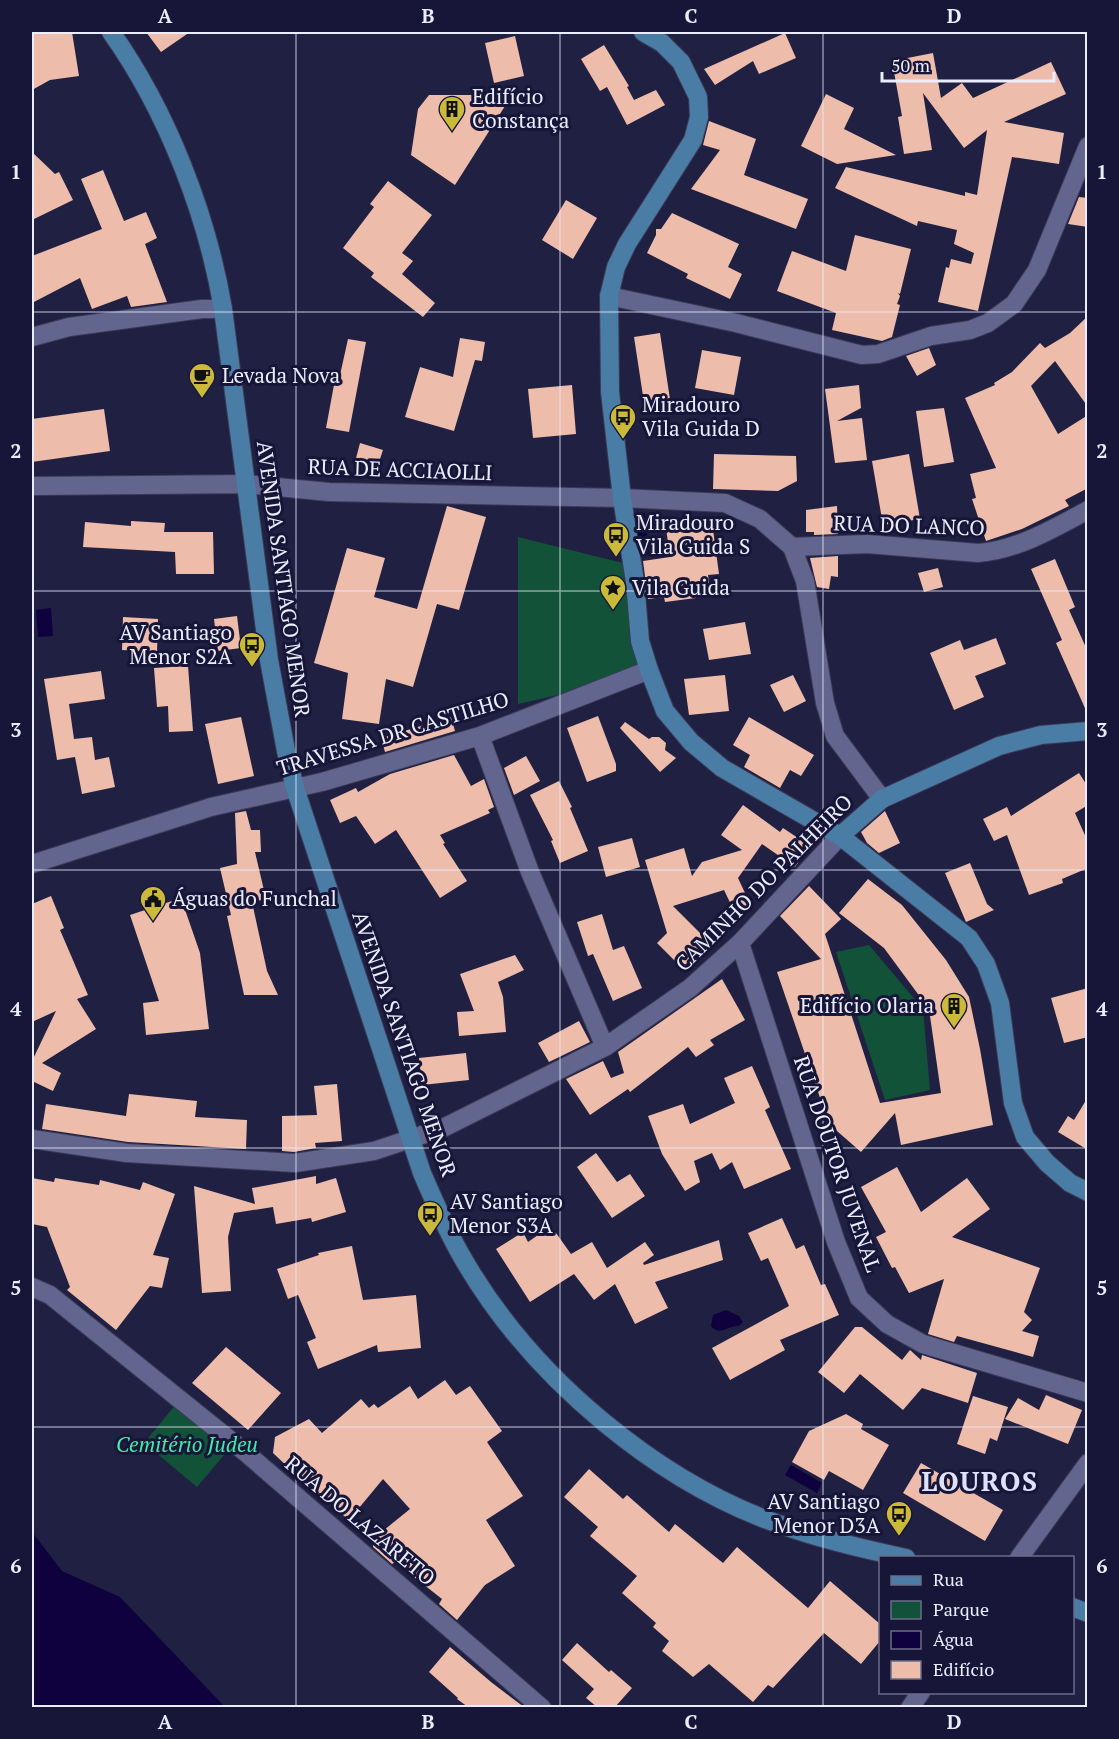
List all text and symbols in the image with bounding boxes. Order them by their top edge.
text: A [158,2,173,29]
text: B [422,2,435,29]
text: C [684,2,698,29]
text: D [947,2,961,29]
scale bar [882,45,1054,83]
text: 50 m [891,53,931,77]
place label: Edifício Constança [472,82,570,134]
building icon: Edifício Constança [437,94,467,132]
text: 1 [10,158,22,185]
text: 1 [1096,158,1108,185]
cafe icon: Levada Nova [187,361,217,399]
place label: Levada Nova [222,361,341,389]
place label: Miradouro Vila Guida D [642,390,760,442]
bus stop icon: Miradouro Vila Guida D [608,402,638,440]
text: 2 [10,437,22,464]
text: 2 [1096,437,1108,464]
street label: AVENIDA SANTIAGO MENOR [251,439,317,719]
street label: RUA DE ACCIAOLLI [307,452,493,486]
place label: Miradouro Vila Guida S [636,508,750,560]
street label: RUA DO LANCO [833,508,985,542]
bus stop icon: Miradouro Vila Guida S [601,520,631,558]
place icon: Vila Guida [598,573,628,611]
place label: Vila Guida [632,573,730,601]
place label: AV Santiago Menor S2A [119,618,233,670]
bus stop icon: AV Santiago Menor S2A [237,630,267,668]
street label: TRAVESSA DR CASTILHO [273,684,512,782]
text: 3 [10,716,22,743]
text: 3 [1096,716,1108,743]
street label: CAMINHO DO PALHEIRO [669,788,858,977]
public building icon: Águas do Funchal [138,884,168,922]
place label: Águas do Funchal [172,884,337,912]
street label: AVENIDA SANTIAGO MENOR [346,907,464,1181]
place label: Edifício Olaria [800,991,934,1019]
building icon: Edifício Olaria [939,991,969,1029]
text: 4 [10,995,22,1022]
text: 4 [1096,995,1108,1022]
street label: RUA DOUTOR JUVENAL [788,1052,888,1276]
place label: AV Santiago Menor S3A [450,1187,563,1239]
bus stop icon: AV Santiago Menor S3A [415,1199,445,1237]
text: 5 [10,1274,22,1301]
text: 5 [1096,1274,1108,1301]
park label: Cemitério Judeu [116,1430,258,1458]
street label: RUA DO LAZARETO [280,1449,442,1591]
district label: LOUROS [921,1463,1039,1499]
place label: AV Santiago Menor D3A [767,1487,881,1539]
bus stop icon: AV Santiago Menor D3A [884,1499,914,1537]
text: 6 [10,1552,22,1579]
text: 6 [1096,1552,1108,1579]
legend [879,1556,1074,1694]
text: Rua [933,1567,964,1591]
text: Parque [933,1597,989,1621]
text: Água [933,1627,974,1651]
text: Edifício [933,1657,994,1681]
text: A [158,1708,173,1735]
text: B [422,1708,435,1735]
text: C [684,1708,698,1735]
text: D [947,1708,961,1735]

